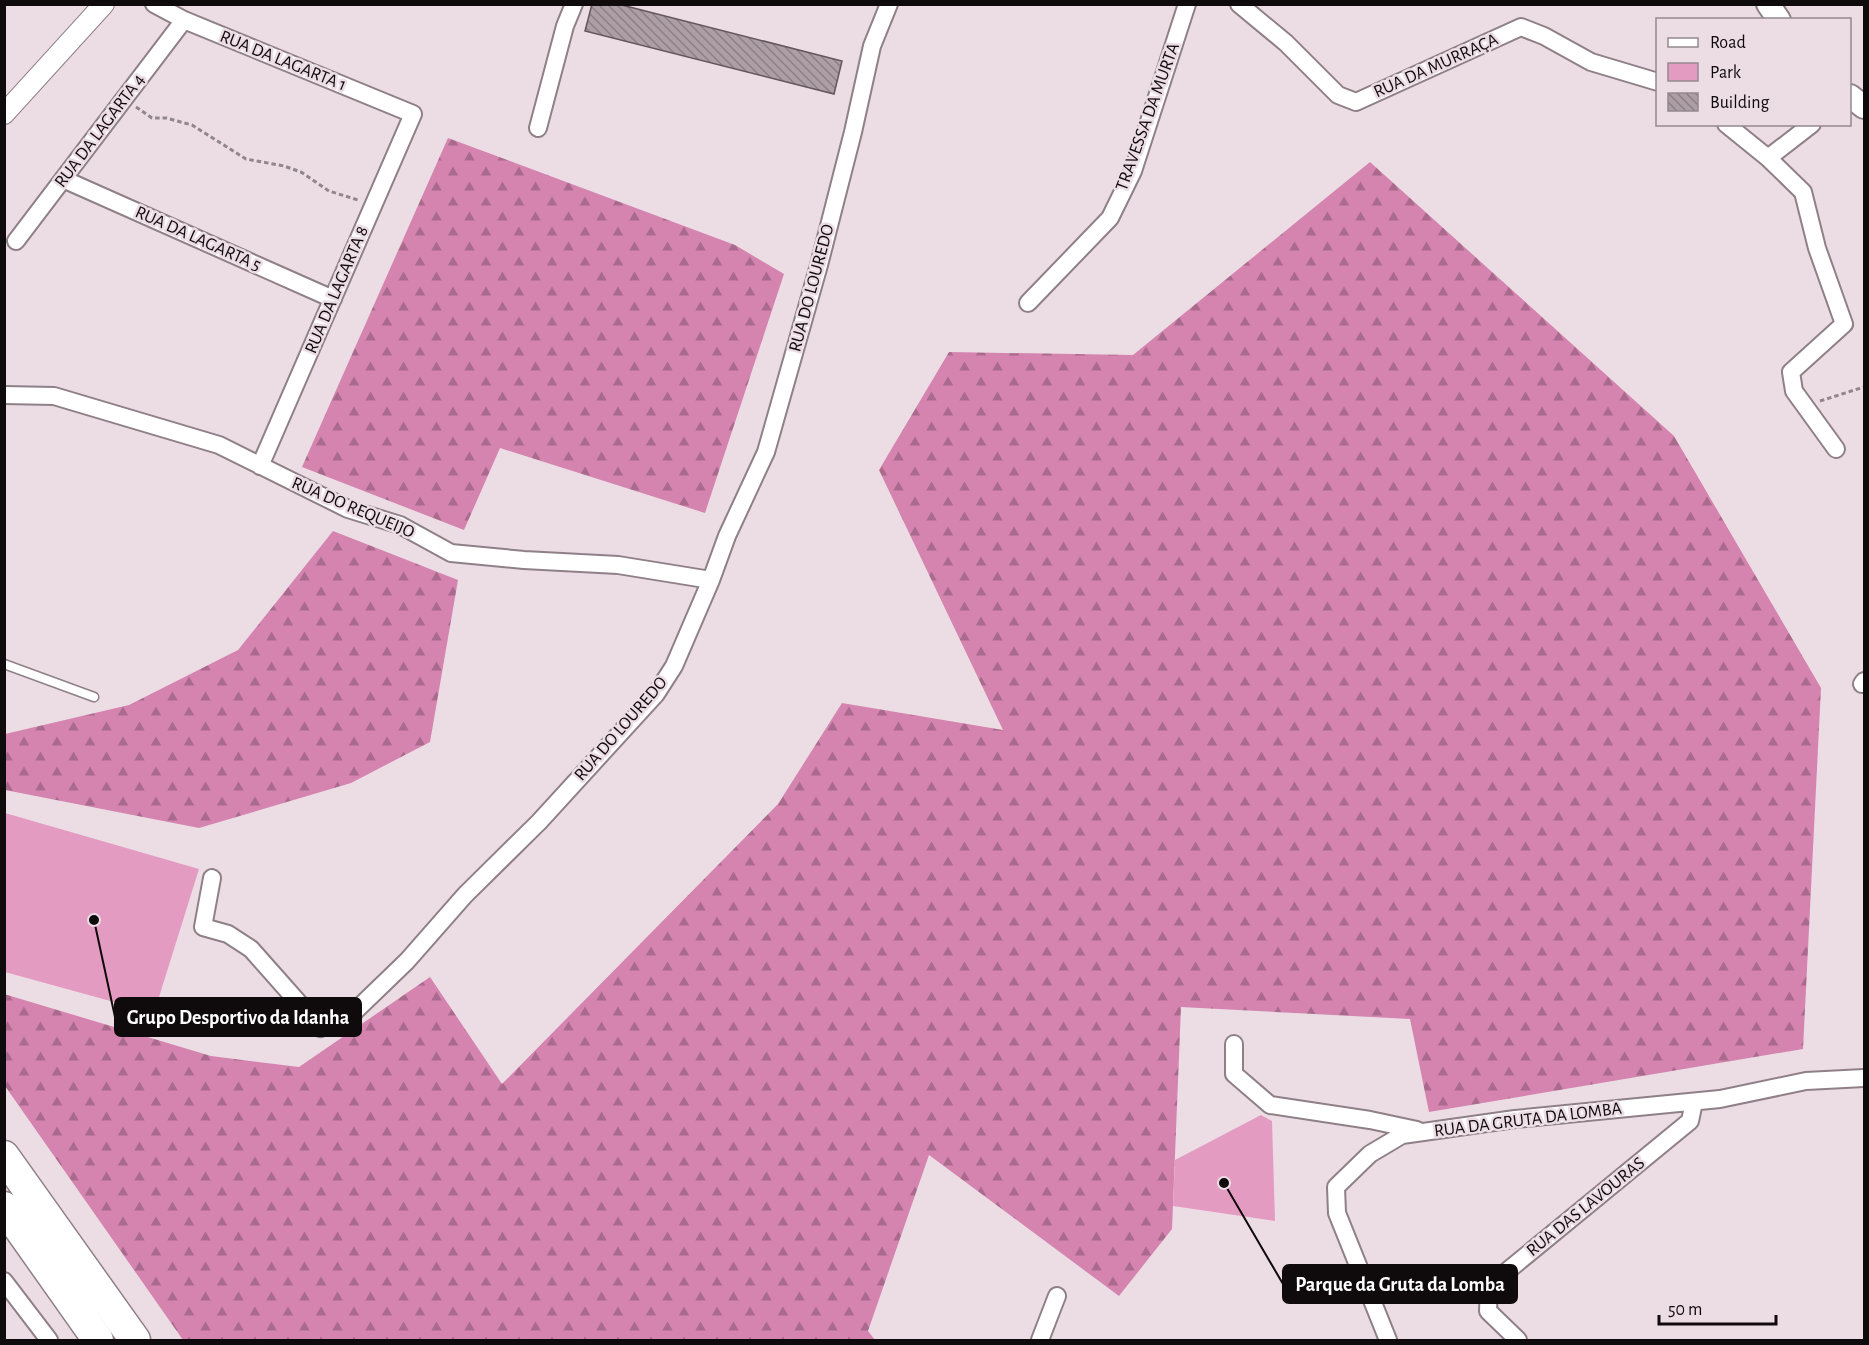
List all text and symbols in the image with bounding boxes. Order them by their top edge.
legend [1656,18,1851,126]
street label: RUA DA LAGARTA 1 [217,27,349,95]
street label: RUA DA MURRAÇA [1371,30,1501,101]
text: Road [1710,34,1746,52]
street label: TRAVESSA DA MURTA [1113,40,1183,193]
text: Park [1710,64,1742,82]
street label: RUA DA LAGARTA 4 [52,71,149,191]
text: Building [1710,94,1770,112]
street label: RUA DA LAGARTA 5 [132,203,264,275]
street label: RUA DO LOUREDO [786,222,838,354]
street label: RUA DA LAGARTA 8 [302,224,372,356]
street label: RUA DO REQUEIJO [289,474,417,542]
street label: RUA DO LOUREDO [571,674,671,784]
callout: Grupo Desportivo da Idanha [115,998,361,1036]
text: Grupo Desportivo da Idanha [127,1008,350,1028]
street label: RUA DA GRUTA DA LOMBA [1433,1099,1623,1140]
street label: RUA DAS LAVOURAS [1524,1154,1648,1260]
callout: Parque da Gruta da Lomba [1283,1265,1517,1303]
text: Parque da Gruta da Lomba [1295,1275,1505,1295]
scale bar [1659,1288,1776,1326]
text: 50 m [1668,1301,1702,1319]

